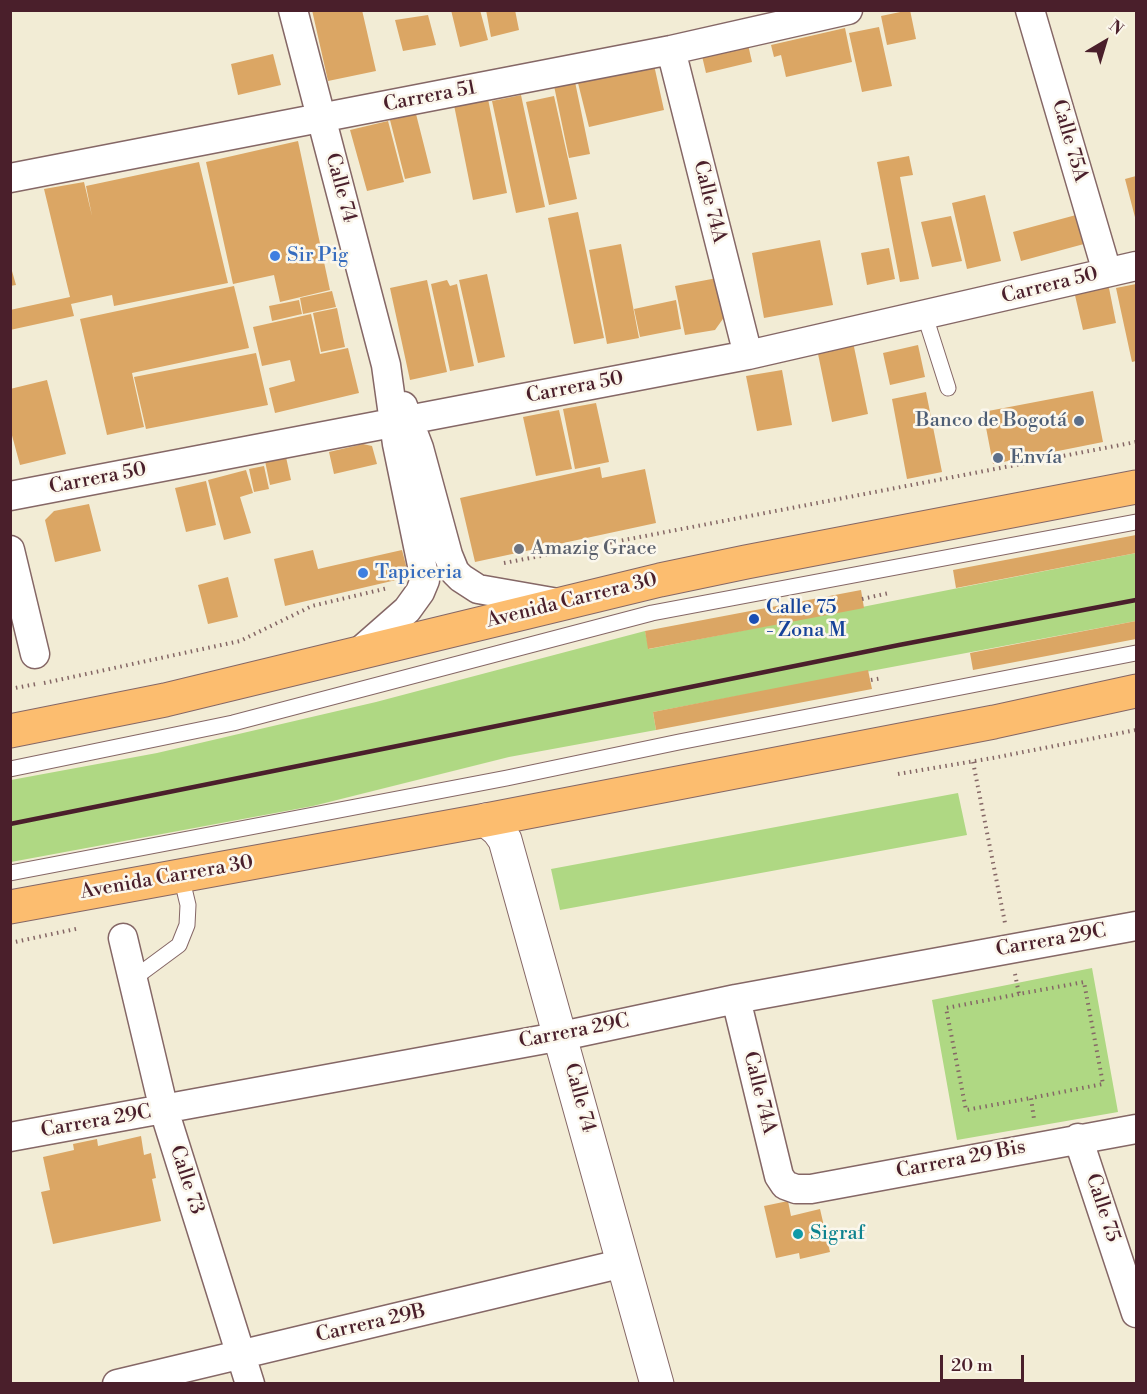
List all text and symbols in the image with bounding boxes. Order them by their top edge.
north arrow [1075,12,1135,72]
text: N [1105,16,1127,40]
street label: Carrera 51 [382,76,478,118]
street label: Calle 75A [1046,97,1092,185]
street label: Calle 74 [319,151,361,225]
street label: Calle 74A [687,158,731,246]
place label: Sir Pig [287,244,348,268]
marker: Sir Pig [268,249,282,263]
street label: Carrera 50 [999,262,1101,310]
street label: Carrera 50 [524,367,626,409]
place label: Banco de Bogotá [916,409,1067,433]
marker: Banco de Bogotá [1072,414,1086,428]
place label: Envía [1010,446,1062,470]
marker: Envía [991,451,1005,465]
street label: Carrera 50 [47,458,149,500]
place label: Amazig Grace [531,537,657,561]
marker: Amazig Grace [512,542,526,556]
place label: Tapiceria [375,561,462,585]
marker: Tapiceria [356,566,370,580]
street label: Avenida Carrera 30 [484,568,660,634]
place label: Calle 75 - Zona M [766,596,846,643]
marker: Calle 75 - Zona M [747,612,761,626]
street label: Avenida Carrera 30 [79,851,255,905]
street label: Carrera 29C [994,919,1108,963]
street label: Carrera 29C [517,1010,631,1054]
street label: Calle 74A [737,1049,781,1137]
street label: Calle 74 [558,1061,600,1135]
street label: Carrera 29C [39,1100,153,1144]
street label: Carrera 29 Bis [894,1136,1028,1184]
street label: Calle 73 [164,1143,208,1217]
street label: Calle 75 [1080,1171,1124,1245]
place label: Sigraf [810,1222,865,1246]
marker: Sigraf [791,1227,805,1241]
street label: Carrera 29B [314,1300,428,1348]
scale bar [943,1343,1027,1381]
text: 20 m [951,1354,993,1377]

